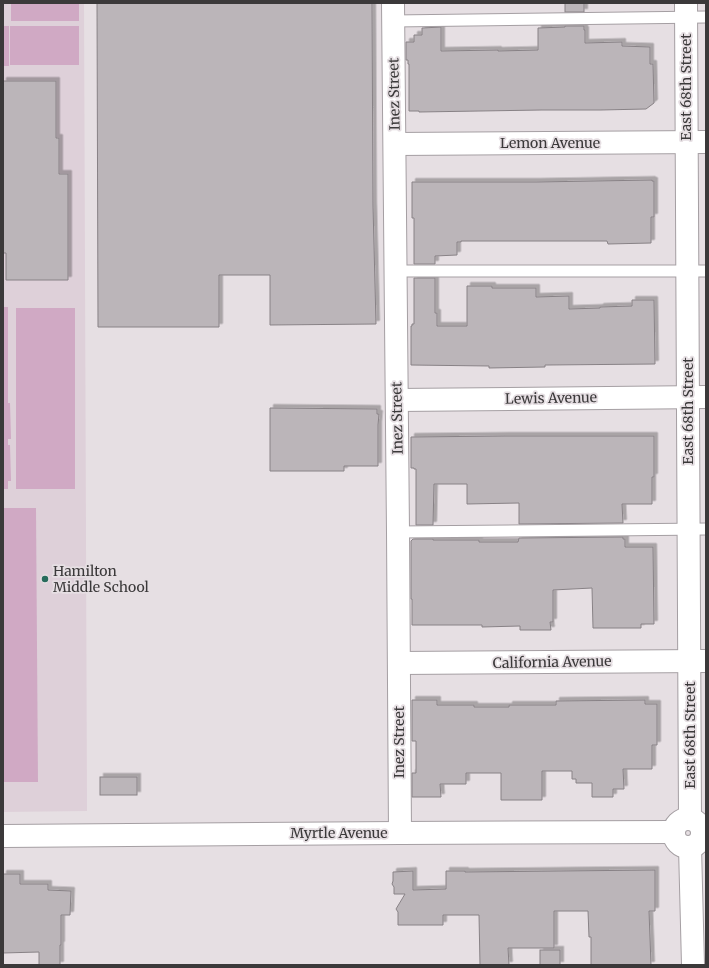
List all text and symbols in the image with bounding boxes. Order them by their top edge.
street label: East 68th Street [677,33,695,141]
street label: Inez Street [384,57,404,130]
street label: Lemon Avenue [500,134,600,152]
street label: East 68th Street [679,357,697,465]
street label: Inez Street [387,381,407,454]
street label: Lewis Avenue [505,388,597,408]
place label: Hamilton Middle School [53,562,150,596]
marker: Hamilton Middle School [40,574,50,584]
street label: California Avenue [492,652,612,672]
street label: East 68th Street [681,681,699,789]
street label: Inez Street [390,705,408,778]
street label: Myrtle Avenue [290,824,388,842]

